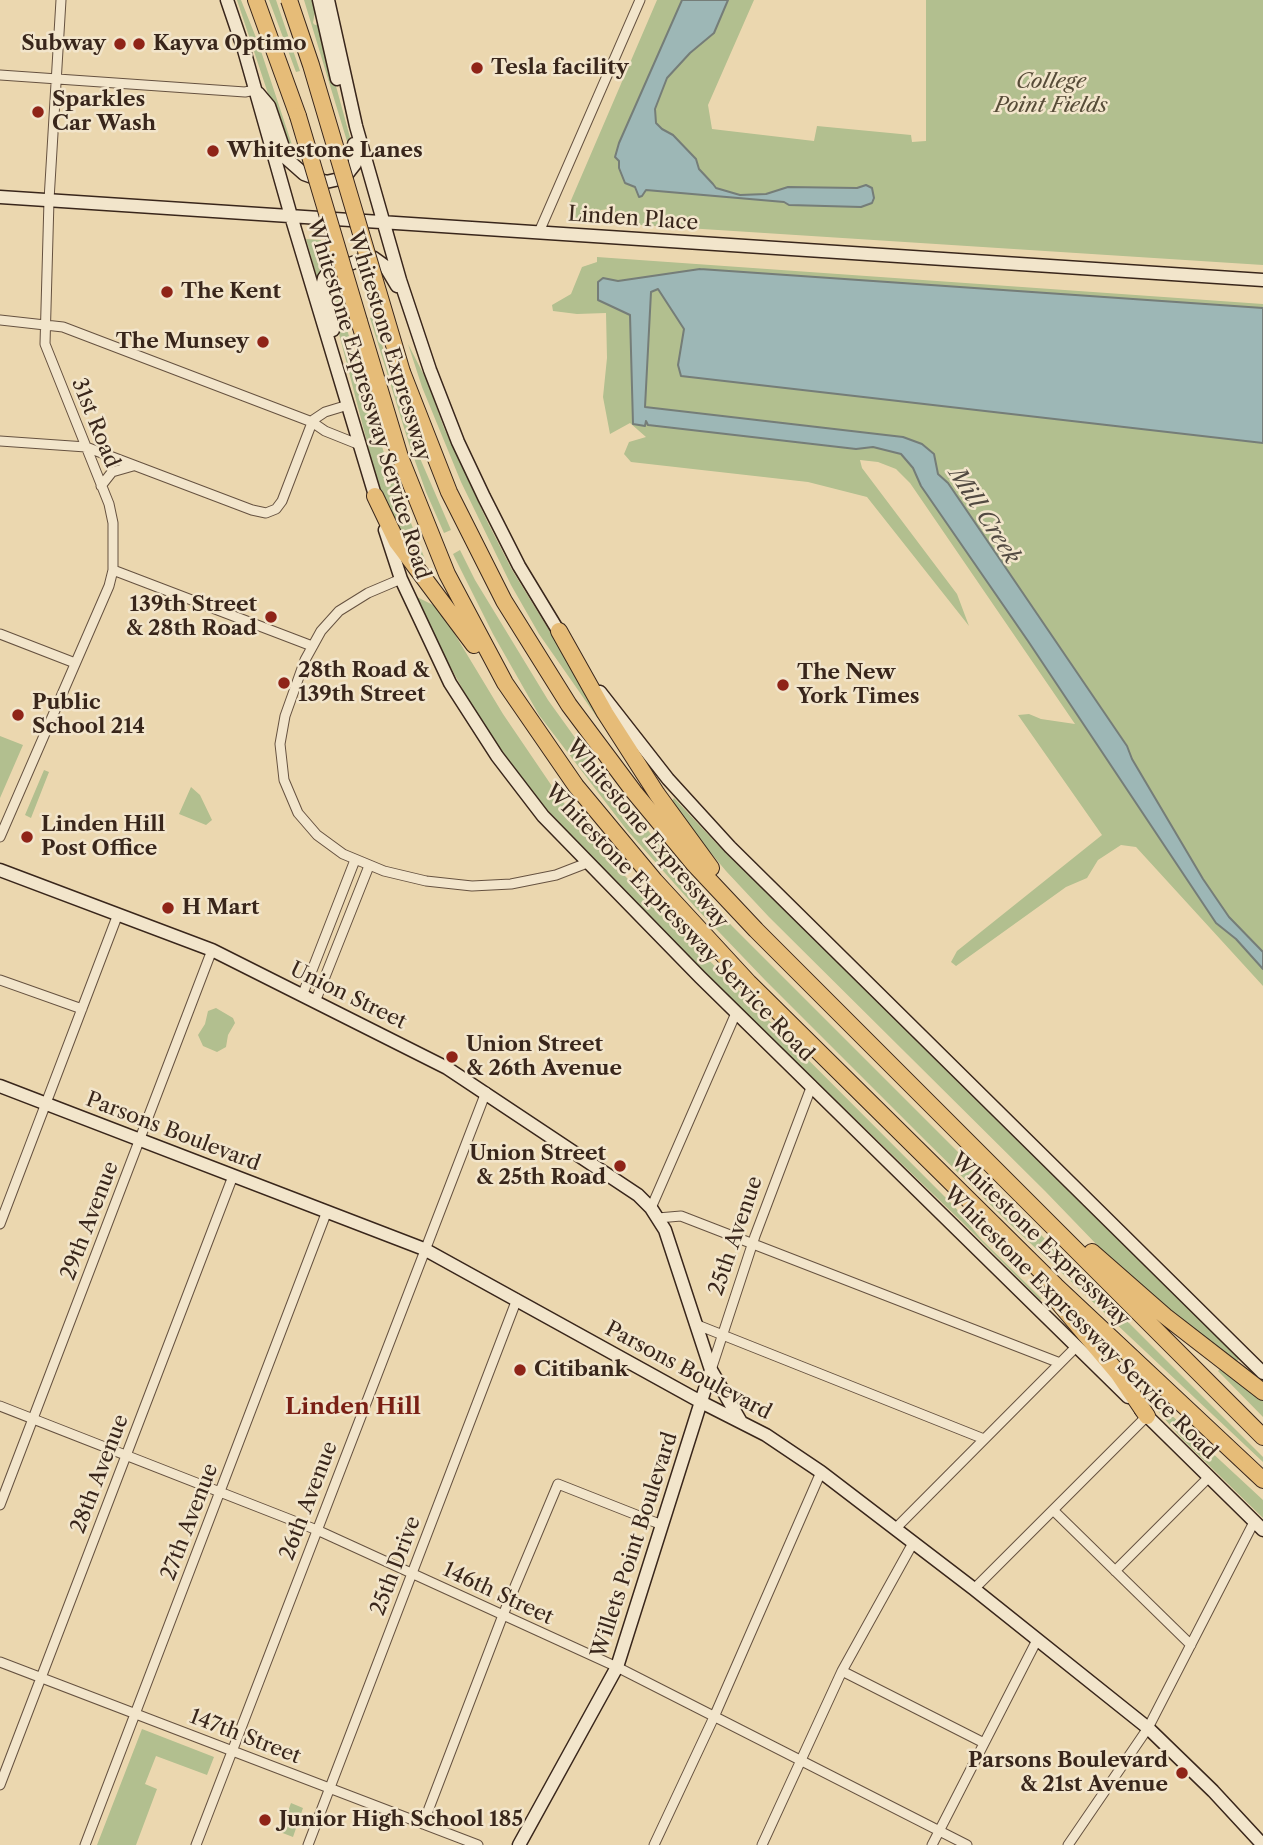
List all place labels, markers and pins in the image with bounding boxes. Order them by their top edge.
place label: Subway [21,31,106,57]
place label: Kayva Optimo [153,31,307,57]
marker: Subway [112,36,128,52]
marker: Kayva Optimo [131,36,147,52]
place label: Tesla facility [491,55,629,81]
marker: Tesla facility [469,60,485,76]
place label: Sparkles Car Wash [52,87,156,137]
marker: Sparkles Car Wash [30,104,46,120]
place label: Whitestone Lanes [227,138,423,164]
marker: Whitestone Lanes [205,143,221,159]
place label: The Kent [181,279,281,305]
marker: The Kent [159,284,175,300]
place label: The Munsey [116,329,249,355]
marker: The Munsey [255,334,271,350]
place label: 139th Street & 28th Road [126,592,257,642]
marker: 139th Street & 28th Road [263,609,279,625]
place label: 28th Road & 139th Street [298,658,429,708]
place label: The New York Times [797,660,919,710]
marker: 28th Road & 139th Street [276,675,292,691]
marker: The New York Times [775,677,791,693]
place label: Public School 214 [32,690,145,740]
marker: Public School 214 [10,707,26,723]
place label: Linden Hill Post Office [41,812,165,862]
marker: Linden Hill Post Office [19,829,35,845]
place label: H Mart [182,895,259,921]
marker: H Mart [160,900,176,916]
place label: Union Street & 26th Avenue [466,1032,622,1082]
marker: Union Street & 26th Avenue [444,1049,460,1065]
place label: Union Street & 25th Road [469,1141,606,1191]
marker: Union Street & 25th Road [612,1158,628,1174]
place label: Citibank [534,1357,628,1383]
marker: Citibank [512,1362,528,1378]
place label: Parsons Boulevard & 21st Avenue [968,1748,1168,1798]
marker: Parsons Boulevard & 21st Avenue [1174,1765,1190,1781]
place label: Junior High School 185 [279,1807,523,1833]
marker: Junior High School 185 [257,1812,273,1828]

